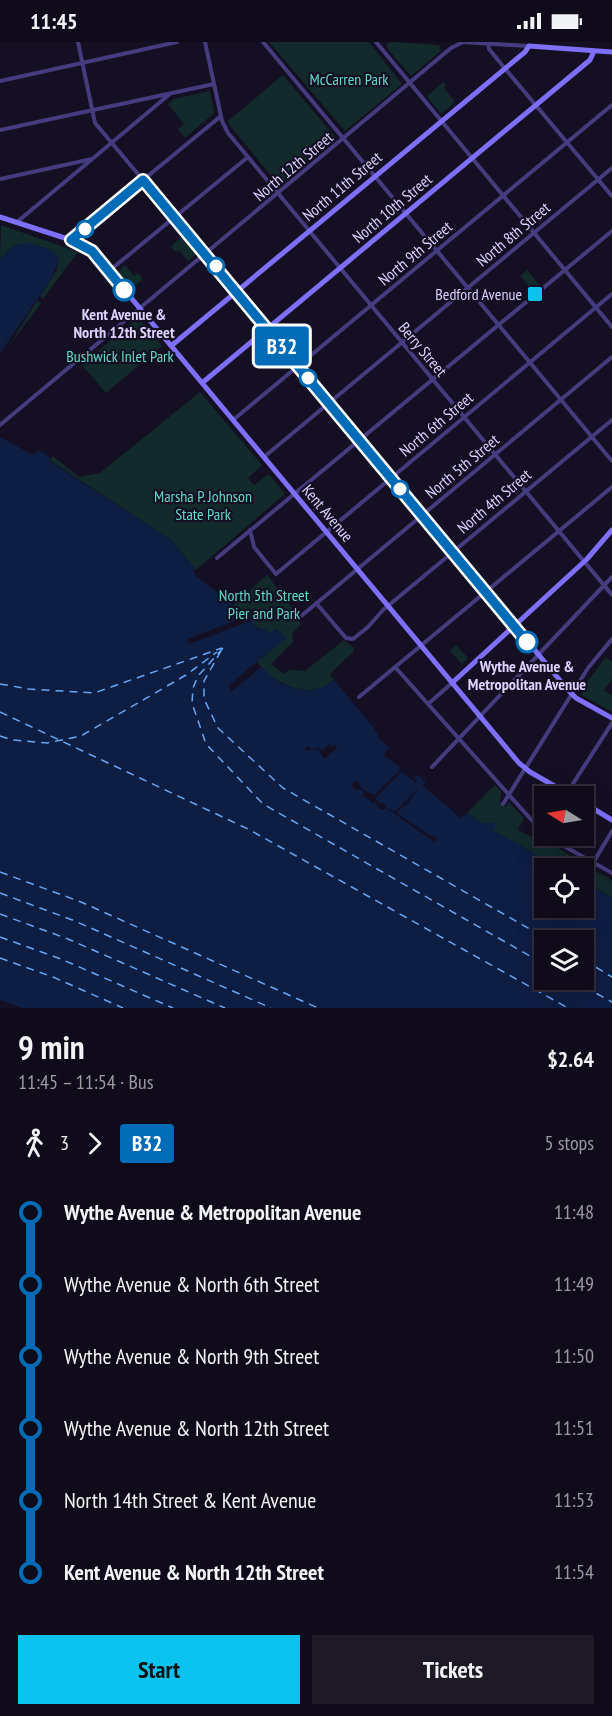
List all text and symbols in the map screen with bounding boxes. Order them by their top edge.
text: 11:45 [30,7,78,35]
park label: McCarren Park [310,69,389,89]
street label: North 12th Street [249,127,337,205]
street label: North 11th Street [298,147,386,225]
street label: North 10th Street [348,169,436,247]
street label: North 8th Street [472,197,554,271]
street label: North 9th Street [374,216,456,290]
unlabelled marker [76,220,94,238]
unlabelled marker [207,257,225,275]
marker: Kent Avenue & North 12th Street [113,279,135,301]
place label: Bedford Avenue [435,284,522,304]
marker: Bedford Avenue [526,285,544,303]
place label: Kent Avenue & North 12th Street [73,304,175,342]
street label: Berry Street [394,318,452,381]
line badge: B32 [248,326,316,366]
text: B32 [267,333,297,360]
park label: Bushwick Inlet Park [66,346,174,366]
unlabelled marker [299,369,317,387]
street label: North 6th Street [395,387,477,461]
street label: North 5th Street [421,429,503,503]
street label: North 4th Street [453,464,535,538]
street label: Kent Avenue [298,480,358,546]
unlabelled marker [391,480,409,498]
park label: Marsha P. Johnson State Park [154,486,252,524]
park label: North 5th Street Pier and Park [219,585,310,623]
marker: Wythe Avenue & Metropolitan Avenue [516,631,538,653]
place label: Wythe Avenue & Metropolitan Avenue [468,656,586,694]
north arrow [534,786,594,846]
map controls [534,786,594,990]
button: locate [534,858,594,918]
button: layers [534,930,594,990]
text: 9 min [18,1025,85,1068]
text: $2.64 [547,1045,594,1073]
text: 11:45 – 11:54 · Bus [18,1069,153,1095]
icon: walk [18,1127,51,1160]
icon: forward [78,1127,111,1160]
text: 3 [60,1130,69,1156]
text: B32 [132,1130,162,1157]
text: 5 stops [545,1130,594,1156]
text: Wythe Avenue & Metropolitan Avenue [64,1198,361,1226]
text: 11:48 [554,1199,594,1225]
text: Wythe Avenue & North 6th Street [64,1270,319,1298]
text: 11:49 [554,1271,594,1297]
text: Wythe Avenue & North 9th Street [64,1342,319,1370]
text: 11:50 [554,1343,594,1369]
text: Wythe Avenue & North 12th Street [64,1414,329,1442]
text: 11:51 [554,1415,594,1441]
text: North 14th Street & Kent Avenue [64,1486,316,1514]
text: 11:53 [554,1487,594,1513]
text: Kent Avenue & North 12th Street [64,1558,324,1586]
text: 11:54 [554,1559,594,1585]
button: Start [18,1635,300,1704]
button: Tickets [312,1635,594,1704]

